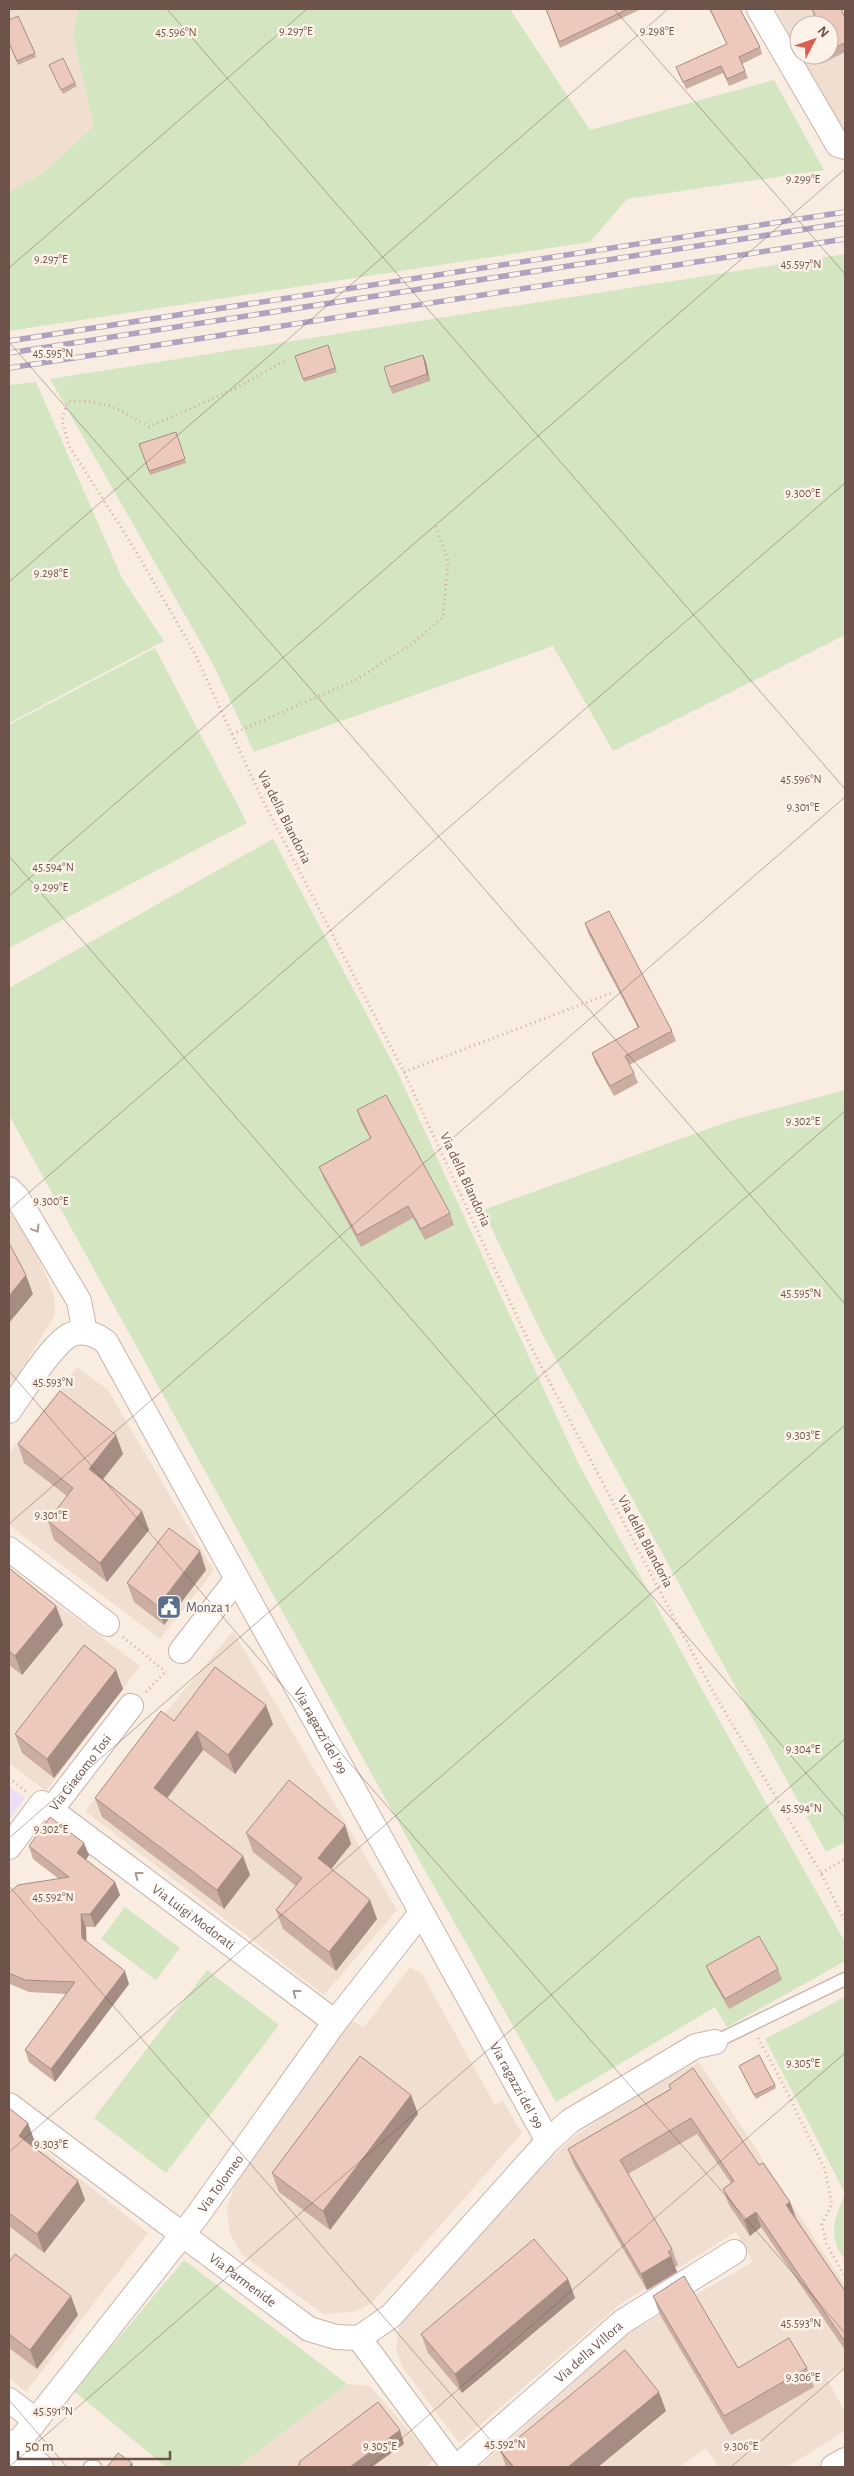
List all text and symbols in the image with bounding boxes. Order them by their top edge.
north arrow [789,15,839,65]
text: N [815,24,832,40]
text: 9.297°E [279,25,313,37]
text: 9.298°E [640,25,674,37]
text: 45.596°N [155,26,197,38]
text: 9.299°E [786,173,820,185]
text: 9.297°E [34,253,68,265]
text: 45.597°N [781,258,821,270]
text: 45.595°N [33,347,73,359]
text: 9.300°E [785,487,821,499]
text: 9.298°E [34,567,68,579]
street label: Via della Blandoria [255,769,314,867]
text: 45.596°N [780,773,822,785]
text: 9.301°E [786,801,820,813]
text: 45.594°N [32,861,74,873]
text: 9.299°E [34,881,68,893]
text: 9.302°E [786,1115,820,1127]
street label: Via della Blandoria [437,1130,493,1229]
text: 9.300°E [33,1195,69,1207]
one-way arrow [29,1223,39,1232]
text: 45.595°N [781,1287,821,1299]
text: 45.593°N [33,1376,73,1388]
text: 9.303°E [786,1429,820,1441]
street label: Via della Blandoria [615,1493,676,1590]
text: 9.301°E [34,1509,68,1521]
public building icon: Monza 1 [156,1594,182,1620]
place label: Monza 1 [186,1601,230,1615]
street label: Via ragazzi del '99 [291,1686,350,1777]
street label: Via Giacomo Tosi [47,1732,114,1814]
text: 9.304°E [786,1743,821,1755]
text: 45.594°N [780,1802,822,1814]
text: 9.302°E [34,1823,68,1835]
one-way arrow [134,1872,144,1881]
street label: Via Luigi Modorati [149,1882,237,1953]
text: 45.592°N [32,1891,74,1903]
one-way arrow [292,1990,302,1999]
street label: Via ragazzi del '99 [487,2040,546,2131]
text: 9.305°E [786,2057,820,2069]
text: 9.303°E [34,2138,68,2150]
street label: Via Tolomeo [196,2152,247,2215]
street label: Via Parmenide [206,2251,279,2310]
text: 45.593°N [781,2317,821,2329]
street label: Via della Villora [552,2318,626,2386]
text: 9.306°E [786,2371,821,2383]
text: 45.591°N [33,2405,73,2417]
scale bar [18,2428,170,2460]
text: 45.592°N [484,2438,526,2450]
text: 50 m [25,2439,54,2454]
text: 9.305°E [363,2440,397,2452]
text: 9.306°E [724,2440,759,2452]

